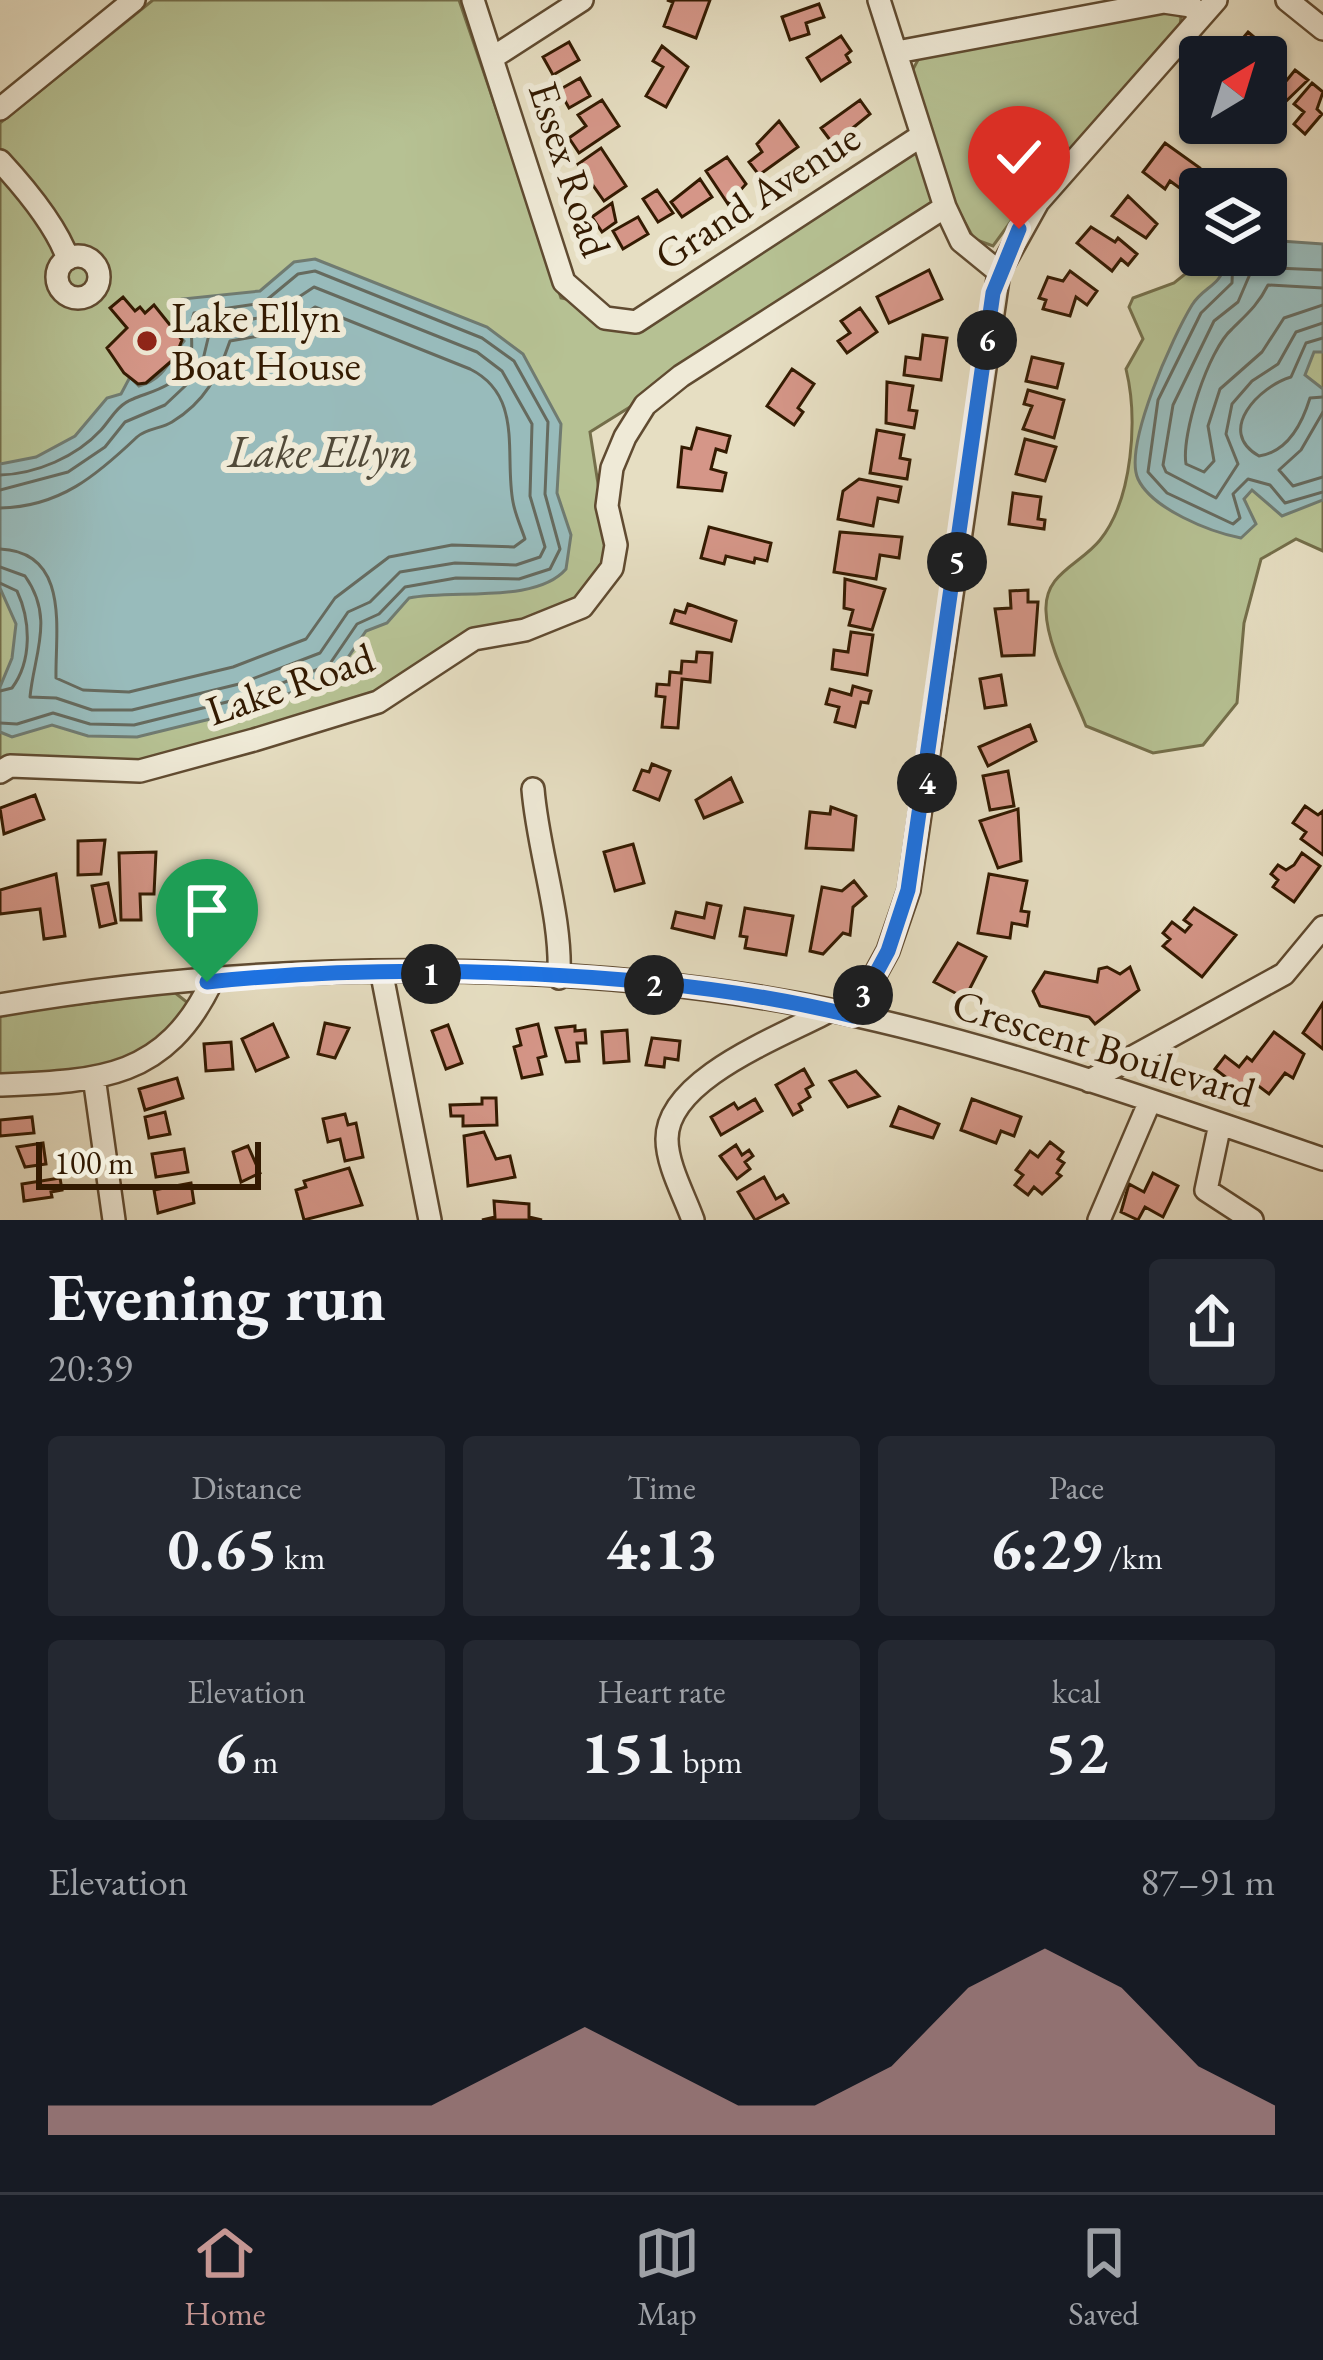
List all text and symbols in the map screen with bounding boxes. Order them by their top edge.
north arrow [1179,36,1287,144]
map controls [1179,36,1287,276]
street label: Essex Road [516,74,624,264]
pin [968,106,1070,229]
street label: Grand Avenue [644,109,870,283]
icon: check [986,124,1052,190]
button: layers [1179,168,1287,276]
place label: Lake Ellyn Boat House [171,290,361,393]
pin: 6 [957,310,1017,370]
text: 6 [978,318,996,361]
marker: Lake Ellyn Boat House [134,328,160,354]
water label: Lake Ellyn [226,422,413,480]
pin: 5 [927,532,987,592]
text: 5 [948,540,966,583]
street label: Lake Road [199,629,382,738]
pin: 4 [897,753,957,813]
text: 4 [918,761,936,804]
pin [156,859,258,982]
icon: arrive [174,877,240,943]
pin: 1 [401,944,461,1004]
text: 1 [422,952,440,995]
pin: 2 [624,955,684,1015]
text: 2 [645,963,663,1006]
pin: 3 [833,965,893,1025]
text: 3 [854,973,872,1016]
street label: Crescent Boulevard [946,976,1263,1120]
scale bar [36,1136,261,1189]
text: 100 m [54,1141,134,1184]
text: Evening run [48,1254,386,1340]
button: share [1149,1259,1275,1385]
text: 20:39 [48,1342,133,1393]
text: Distance [191,1466,302,1509]
text: Time [627,1466,696,1509]
text: Pace [1049,1466,1104,1509]
text: 0.65 [168,1509,278,1587]
text: 4:13 [605,1509,718,1587]
text: 6:29 [990,1509,1102,1587]
text: km [278,1536,325,1579]
text: /km [1102,1536,1163,1579]
text: Elevation [187,1670,306,1713]
text: Heart rate [597,1670,726,1713]
text: kcal [1052,1670,1101,1713]
text: 6 [214,1713,246,1791]
text: 151 [581,1713,676,1791]
text: 52 [1045,1713,1108,1791]
text: m [246,1740,279,1783]
text: bpm [676,1740,742,1783]
text: Elevation [48,1856,188,1907]
text: 87–91 m [1141,1856,1275,1907]
tab: Home [184,2220,266,2335]
tab: Map [634,2220,700,2335]
tab: Saved [1068,2220,1139,2335]

